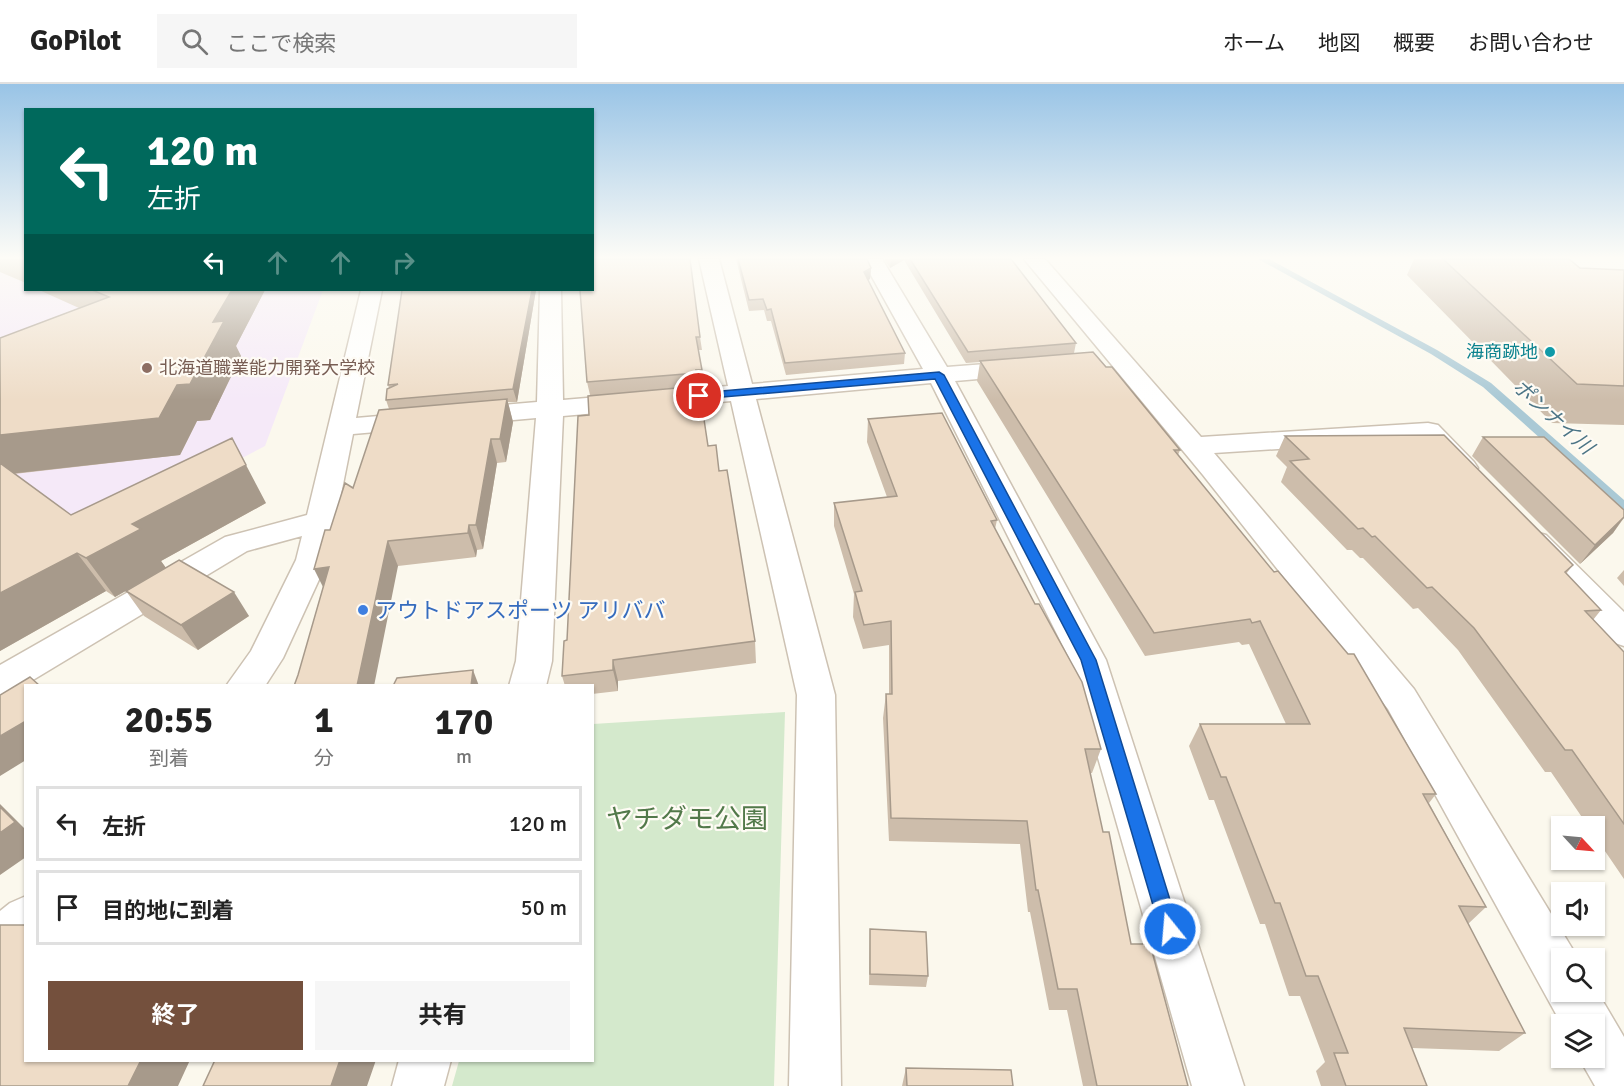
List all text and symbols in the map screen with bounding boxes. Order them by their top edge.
search box [157,14,577,68]
text: GoPilot [30,24,121,58]
icon: search [178,25,211,58]
text: ここで検索 [226,30,336,57]
text: ホーム [1223,30,1285,56]
text: 地図 [1318,30,1360,56]
text: 概要 [1393,30,1435,56]
text: お問い合わせ [1468,30,1594,56]
text: 120 m [147,126,258,177]
icon: left [48,132,126,210]
text: 左折 [147,183,201,216]
icon: left [198,246,231,279]
icon: ahead [261,246,294,279]
icon: ahead [324,246,357,279]
icon: right [387,246,420,279]
place label: 海商跡地 [1466,341,1538,363]
marker: 海商跡地 [1543,345,1557,359]
place label: 北海道職業能力開発大学校 [159,357,375,379]
marker: 北海道職業能力開発大学校 [140,361,154,375]
pin [673,370,724,421]
water label: ポンナイ川 [1507,374,1600,461]
icon: arrive [682,379,715,412]
place label: アウトドアスポーツ アリババ [375,597,665,624]
marker: アウトドアスポーツ アリババ [356,603,370,617]
text: 20:55 [125,698,213,743]
text: 1 [314,698,334,743]
text: 170 [435,700,493,745]
text: m [456,744,472,769]
text: 到着 [149,746,189,771]
text: 分 [314,746,334,771]
park label: ヤチダモ公園 [606,803,768,836]
icon: left [51,807,84,840]
text: 120 m [509,810,567,837]
text: 左折 [102,813,146,840]
north arrow [1551,816,1605,870]
map controls [1551,816,1605,1068]
button: sound [1551,882,1605,936]
icon: arrive [51,891,84,924]
text: 50 m [521,894,567,921]
text: 目的地に到着 [102,897,234,924]
position arrow [1138,897,1202,961]
button: search [1551,948,1605,1002]
button: 終了 [48,981,303,1050]
button: 共有 [315,981,570,1050]
button: layers [1551,1014,1605,1068]

